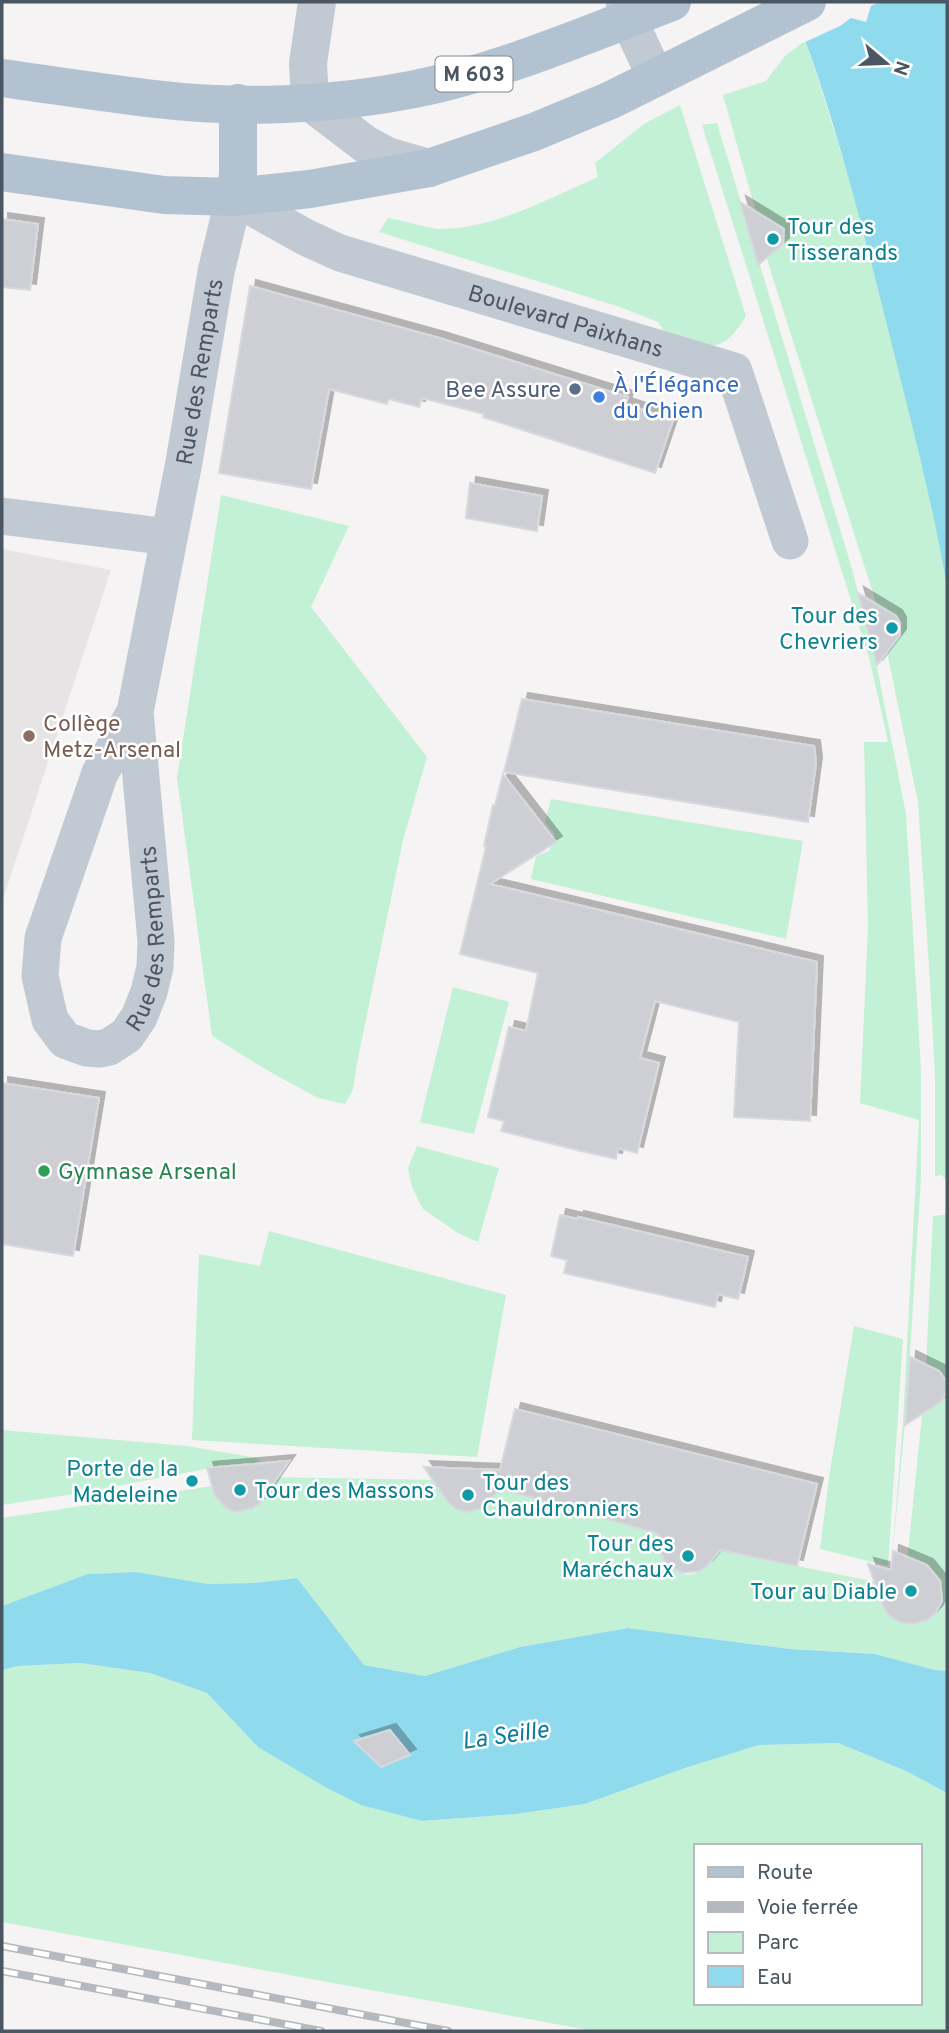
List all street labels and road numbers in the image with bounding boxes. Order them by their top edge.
road number: M 603 [435,56,512,92]
street label: Rue des Remparts [172,277,232,467]
street label: Boulevard Paixhans [464,280,666,366]
street label: Rue des Remparts [121,844,173,1038]

